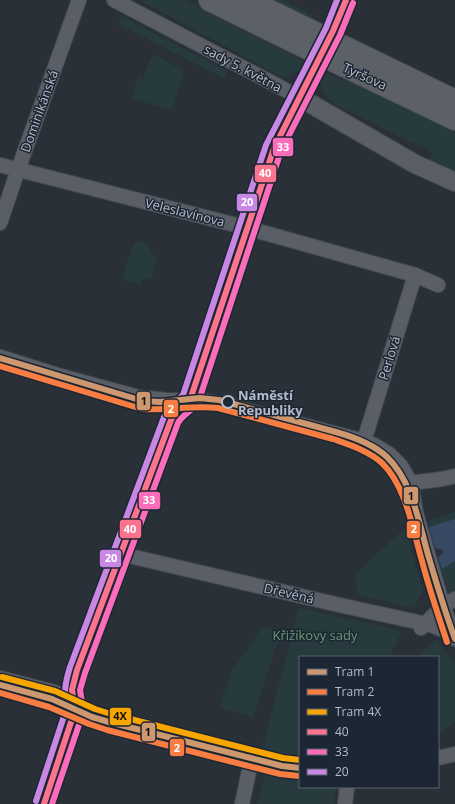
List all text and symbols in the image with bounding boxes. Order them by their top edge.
street label: sady 5. května [201,40,285,96]
street label: Tyršova [340,58,390,94]
street label: Dominikánská [16,67,62,155]
line badge: 33 [272,137,294,157]
text: 33 [277,139,289,154]
line badge: 40 [254,164,277,183]
text: 40 [259,165,271,180]
street label: Veleslavínova [143,193,227,231]
line badge: 20 [236,193,258,212]
text: 20 [241,194,253,209]
street label: Perlová [374,334,404,382]
place label: Náměstí Republiky [238,386,303,419]
line badge: 1 [136,391,151,411]
text: 1 [141,393,147,408]
marker: Náměstí Republiky [221,395,235,409]
line badge: 2 [163,399,179,418]
text: 2 [168,401,174,416]
line badge: 1 [403,486,419,505]
text: 1 [408,488,414,503]
line badge: 33 [138,491,161,510]
text: 33 [143,492,155,507]
line badge: 40 [119,519,142,539]
line badge: 2 [406,520,421,539]
text: 40 [124,521,136,536]
text: 2 [411,521,417,536]
line badge: 20 [99,549,122,568]
text: 20 [105,550,117,565]
street label: Dřevěná [262,578,316,608]
park label: Křižíkovy sady [273,626,358,644]
legend [299,656,439,788]
text: Tram 1 [335,663,374,680]
text: Tram 2 [335,683,374,700]
text: Tram 4X [335,703,381,720]
line badge: 4X [109,707,132,726]
text: 4X [113,708,127,723]
line badge: 1 [141,722,156,742]
text: 40 [335,723,349,740]
text: 1 [145,724,151,739]
line badge: 2 [169,738,185,757]
text: 2 [174,740,180,755]
text: 33 [335,743,349,760]
text: 20 [335,763,349,780]

